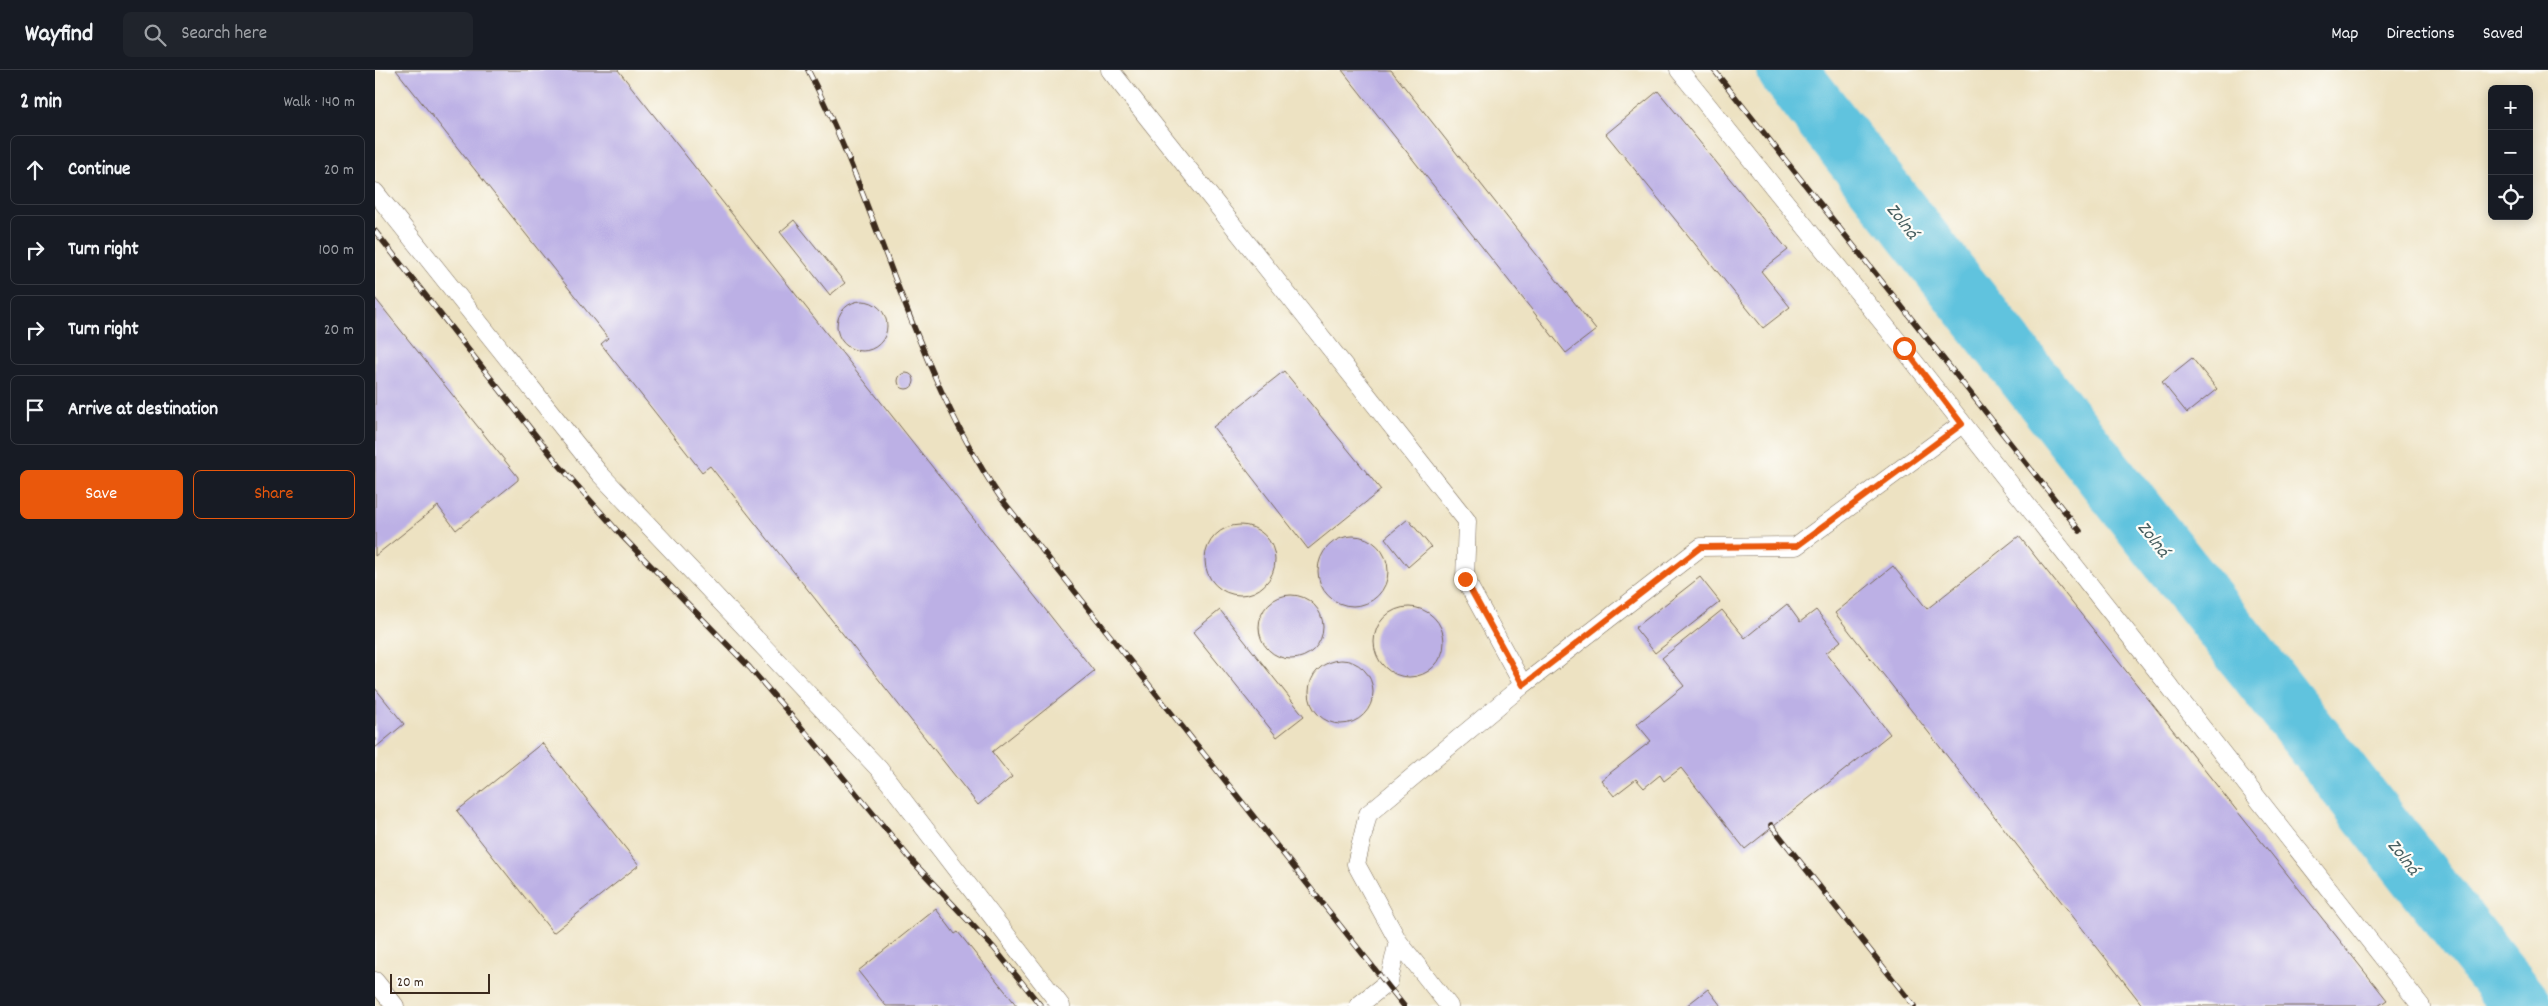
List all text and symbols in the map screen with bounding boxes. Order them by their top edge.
search box [123,12,473,57]
text: Wayfind [25,18,93,52]
icon: search [141,21,169,49]
text: Search here [181,21,267,48]
text: Map [2331,22,2358,47]
text: Directions [2386,22,2455,47]
text: Saved [2483,22,2523,47]
map controls [2488,85,2533,220]
button: + [2488,85,2533,130]
text: 2 min [20,88,62,118]
text: Walk · 140 m [283,91,355,114]
button: − [2488,130,2533,175]
icon: ahead [21,156,49,184]
text: Continue [68,157,130,184]
text: 20 m [324,159,354,182]
button: locate [2488,175,2533,220]
water label: Zolná [1878,198,1925,247]
icon: right [21,236,49,264]
text: Turn right [68,237,139,264]
text: 100 m [318,239,354,262]
icon: right [21,316,49,344]
text: Turn right [68,317,139,344]
text: 20 m [324,319,354,342]
route start [1893,337,1916,360]
icon: arrive [21,396,49,424]
text: Arrive at destination [68,397,218,424]
button: Save [20,470,183,519]
button: Share [193,470,355,519]
water label: Zolná [2129,516,2176,565]
route end [1454,568,1477,591]
water label: Zolná [2379,834,2426,883]
scale bar [390,971,490,994]
text: 20 m [397,973,424,993]

